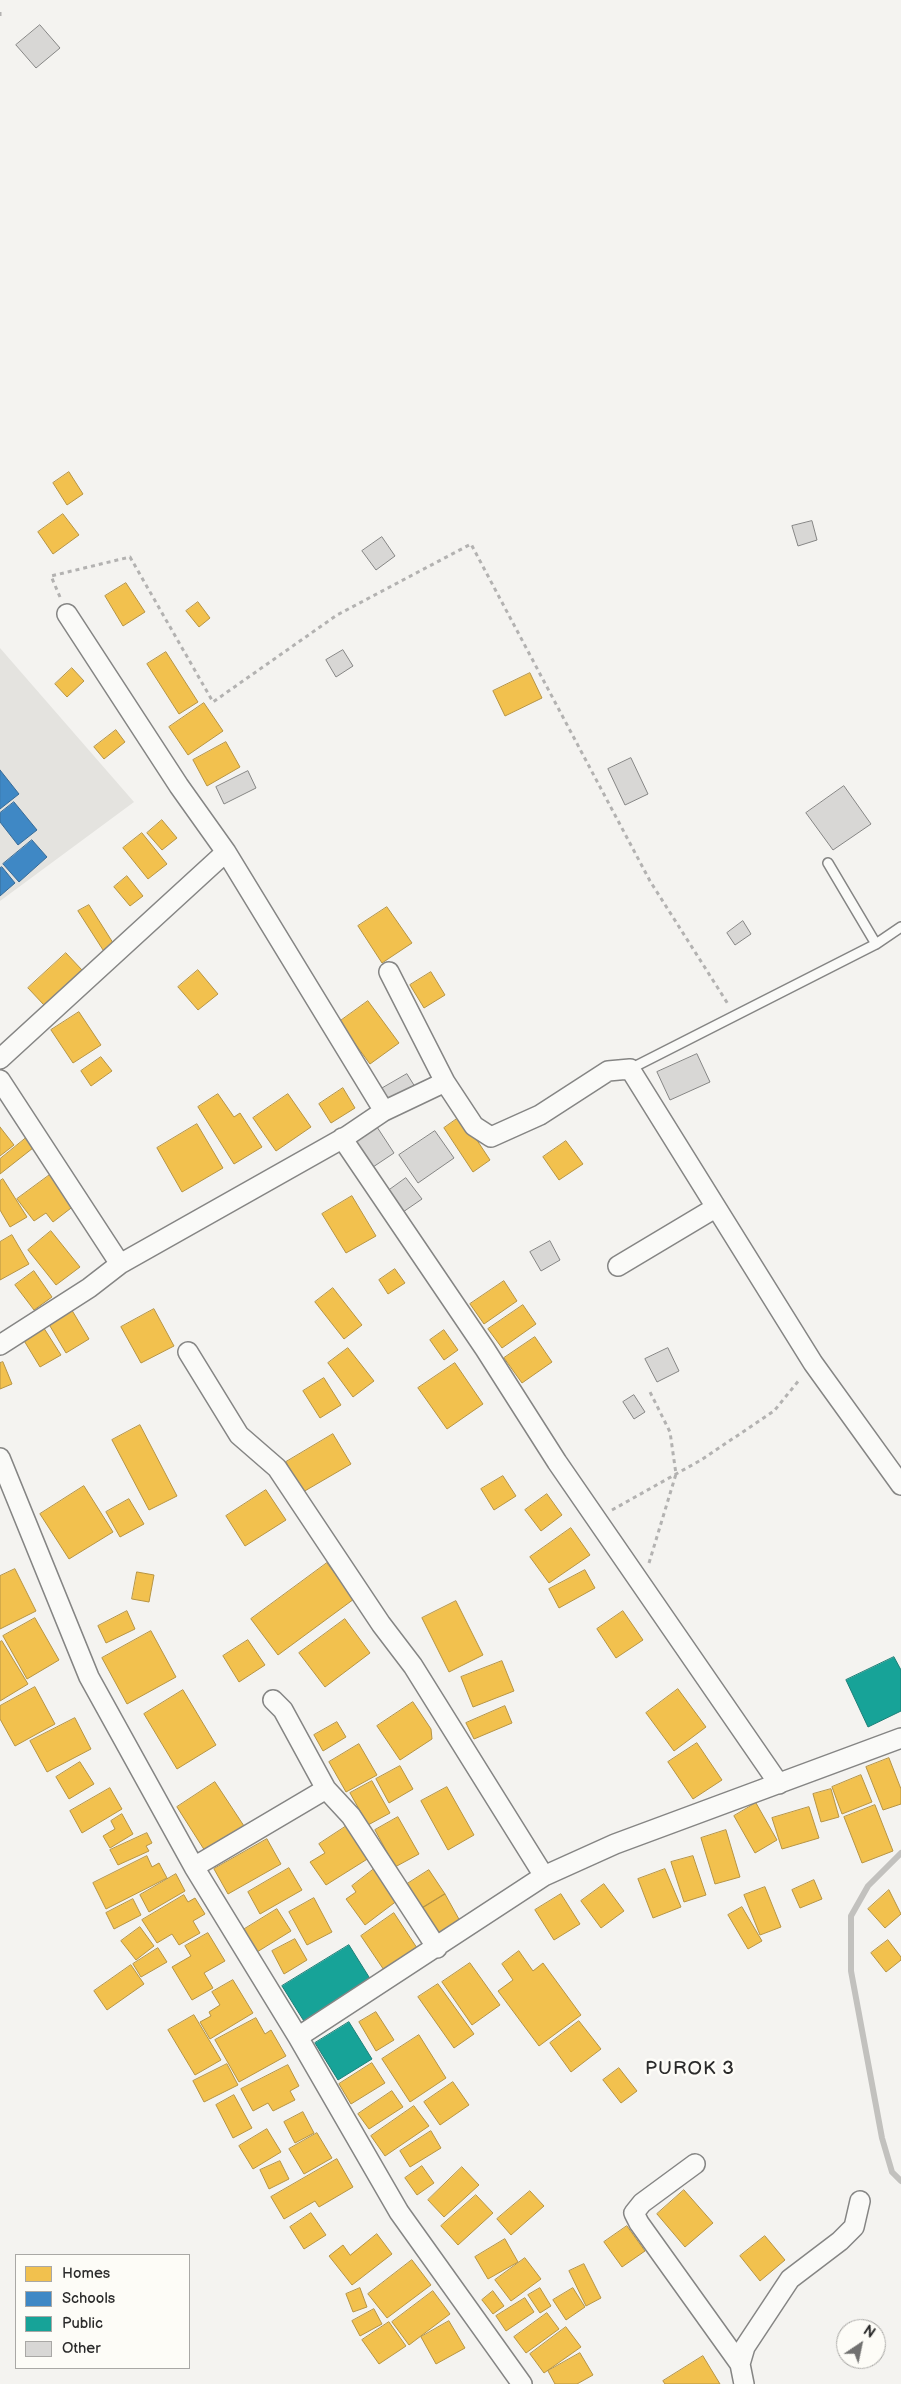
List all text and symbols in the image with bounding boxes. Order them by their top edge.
district label: PUROK 3 [644,2058,736,2080]
legend [15,2254,190,2369]
text: Homes [62,2264,110,2283]
text: Schools [62,2289,115,2308]
text: Public [62,2314,103,2333]
north arrow [836,2319,886,2369]
text: N [860,2322,878,2342]
text: Other [62,2339,101,2358]

